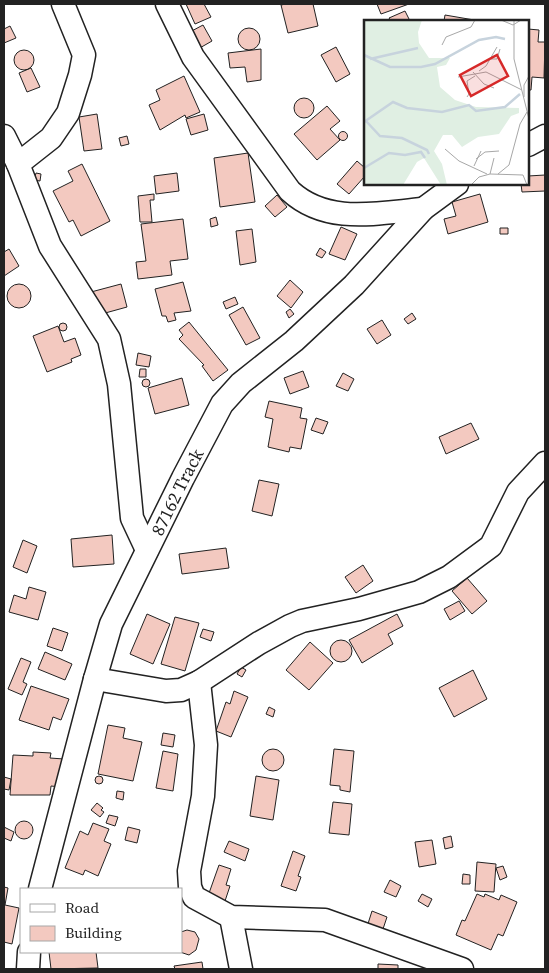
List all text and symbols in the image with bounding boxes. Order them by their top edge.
inset map [364,20,529,185]
street label: 87162 Track [144,444,209,539]
legend [20,888,182,953]
text: Road [65,897,99,918]
text: Building [65,922,122,943]

